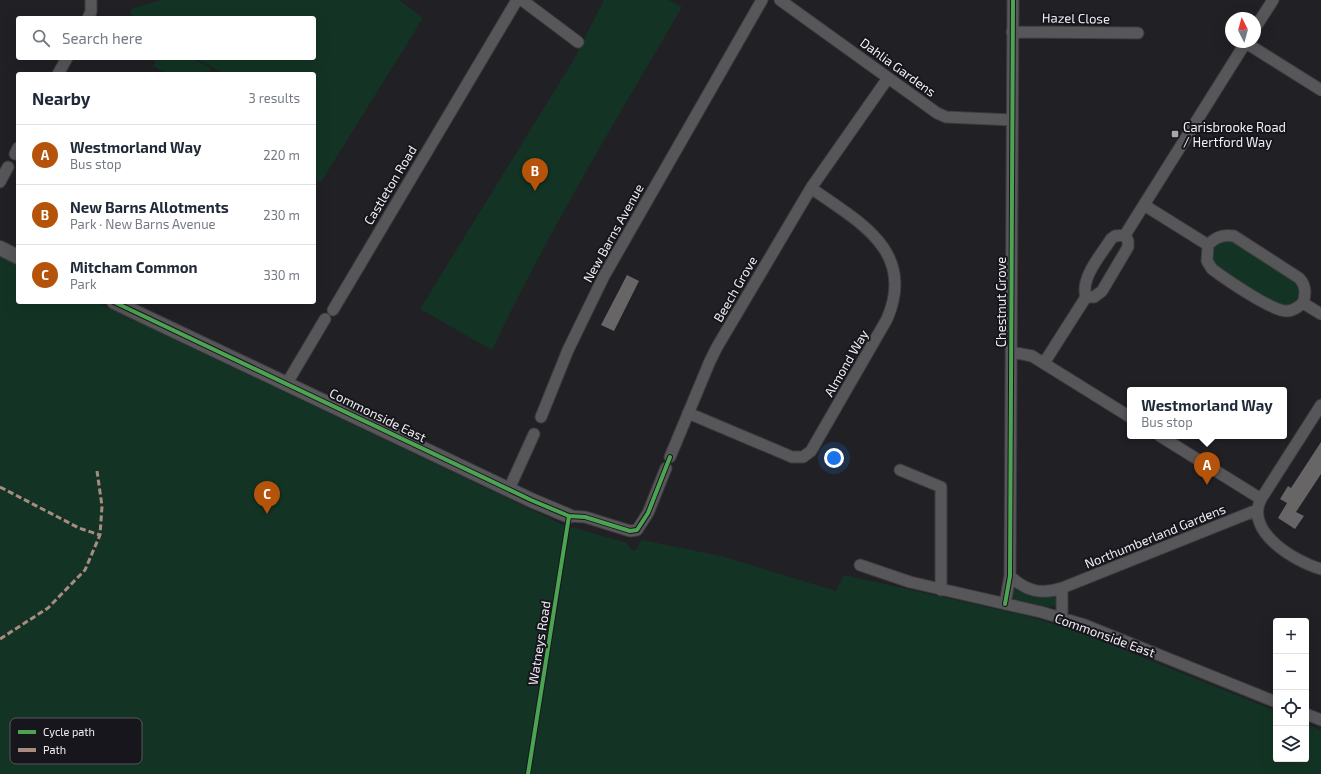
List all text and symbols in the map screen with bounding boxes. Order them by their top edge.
street label: Hazel Close [1042,9,1110,27]
north arrow [1225,12,1261,48]
search box [16,16,316,60]
icon: search [30,27,52,49]
text: Search here [62,29,143,47]
street label: Dahlia Gardens [857,34,939,100]
text: Nearby [32,88,90,108]
text: 3 results [249,90,300,106]
place label: Carisbrooke Road / Hertford Way [1183,119,1286,150]
marker: Carisbrooke Road / Hertford Way [1170,129,1180,139]
text: Westmorland Way [70,138,201,156]
street label: Castleton Road [360,142,420,228]
text: A [41,147,49,163]
text: 220 m [263,147,300,163]
text: Bus stop [70,156,121,172]
pin: B [522,158,548,191]
street label: New Barns Avenue [579,181,647,285]
text: New Barns Allotments [70,198,229,216]
text: B [41,207,49,223]
text: 230 m [263,207,300,223]
text: Park · New Barns Avenue [70,216,216,232]
street label: Beech Grove [710,253,760,325]
street label: Chestnut Grove [993,257,1009,347]
text: Mitcham Common [70,258,198,276]
text: C [41,267,49,283]
text: 330 m [263,267,300,283]
text: Park [70,276,97,292]
street label: Almond Way [820,327,872,399]
street label: Commonside East [327,385,429,445]
popup [1127,387,1287,439]
text: Westmorland Way [1141,396,1273,414]
text: Bus stop [1141,414,1193,430]
your location [824,448,844,468]
pin: A [1194,452,1220,485]
pin: C [254,481,280,514]
street label: Northumberland Gardens [1082,500,1228,572]
street label: Watneys Road [524,600,554,686]
street label: Commonside East [1053,609,1157,661]
map controls [1273,618,1309,762]
button: + [1273,618,1309,654]
button: − [1273,654,1309,690]
button: locate [1273,690,1309,726]
legend [10,718,142,764]
text: Cycle path [43,725,95,738]
button: layers [1273,726,1309,762]
text: Path [43,743,66,756]

